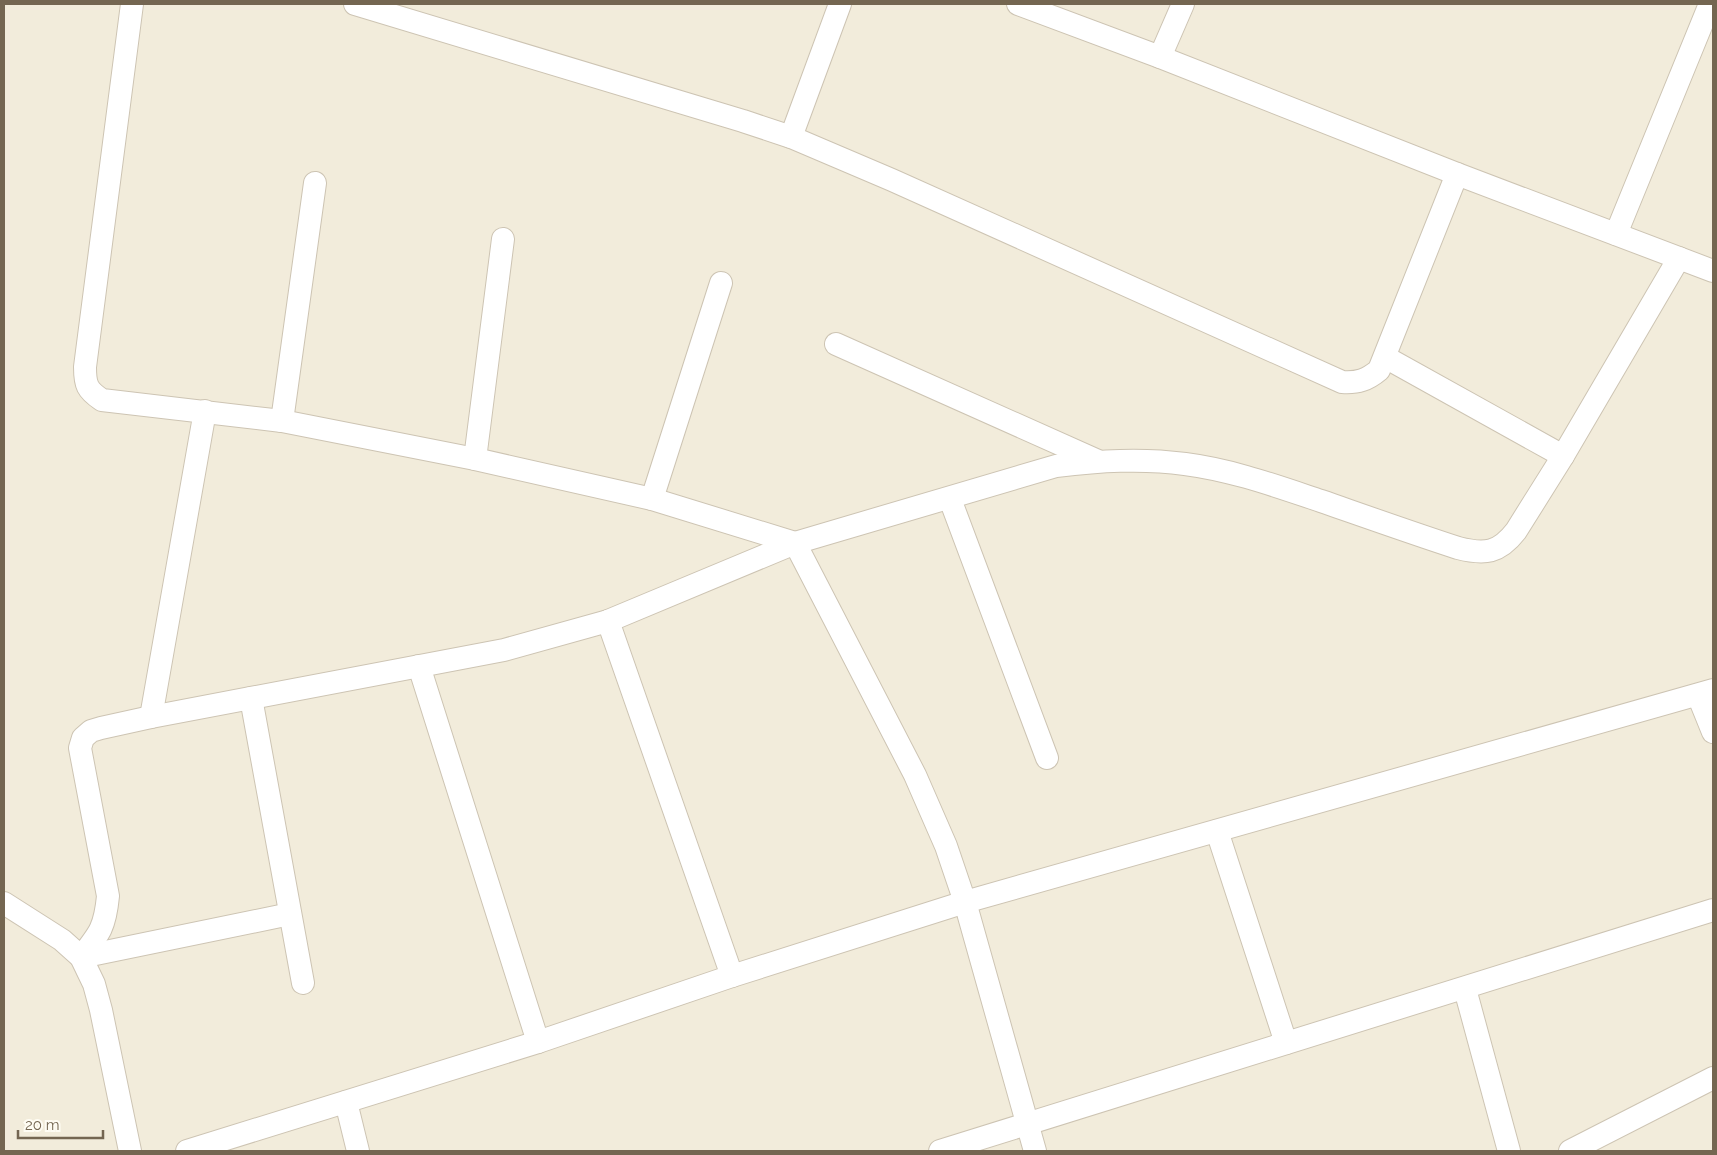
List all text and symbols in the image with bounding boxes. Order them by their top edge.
scale bar [18,1108,102,1140]
text: 20 m [25,1116,60,1134]

